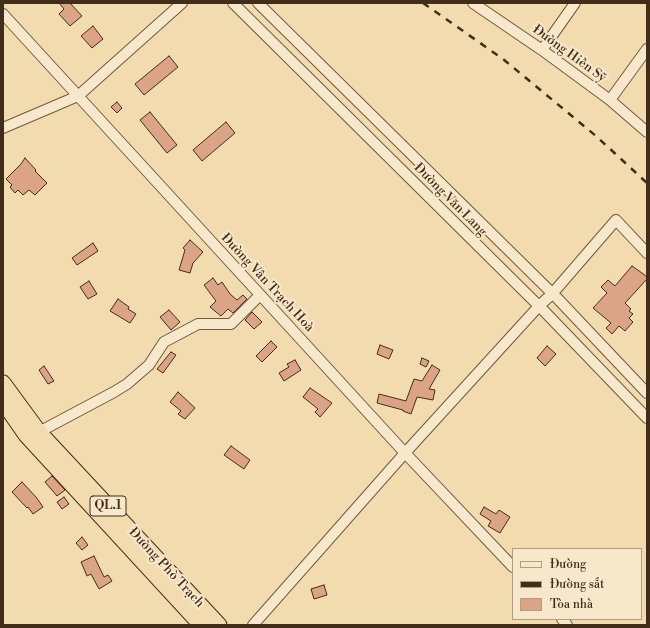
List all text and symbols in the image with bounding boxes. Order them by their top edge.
street label: Đường Hiền Sỹ [529,22,609,86]
street label: Đường Văn Lang [410,160,490,240]
street label: Đường Vân Trạch Hoà [217,230,317,336]
road number: QL.1 [90,496,126,516]
street label: Đường Phò Trạch [125,525,207,611]
legend [512,548,642,620]
text: Đường [550,557,586,572]
text: Đường sắt [550,577,604,592]
text: Tòa nhà [550,597,593,612]

